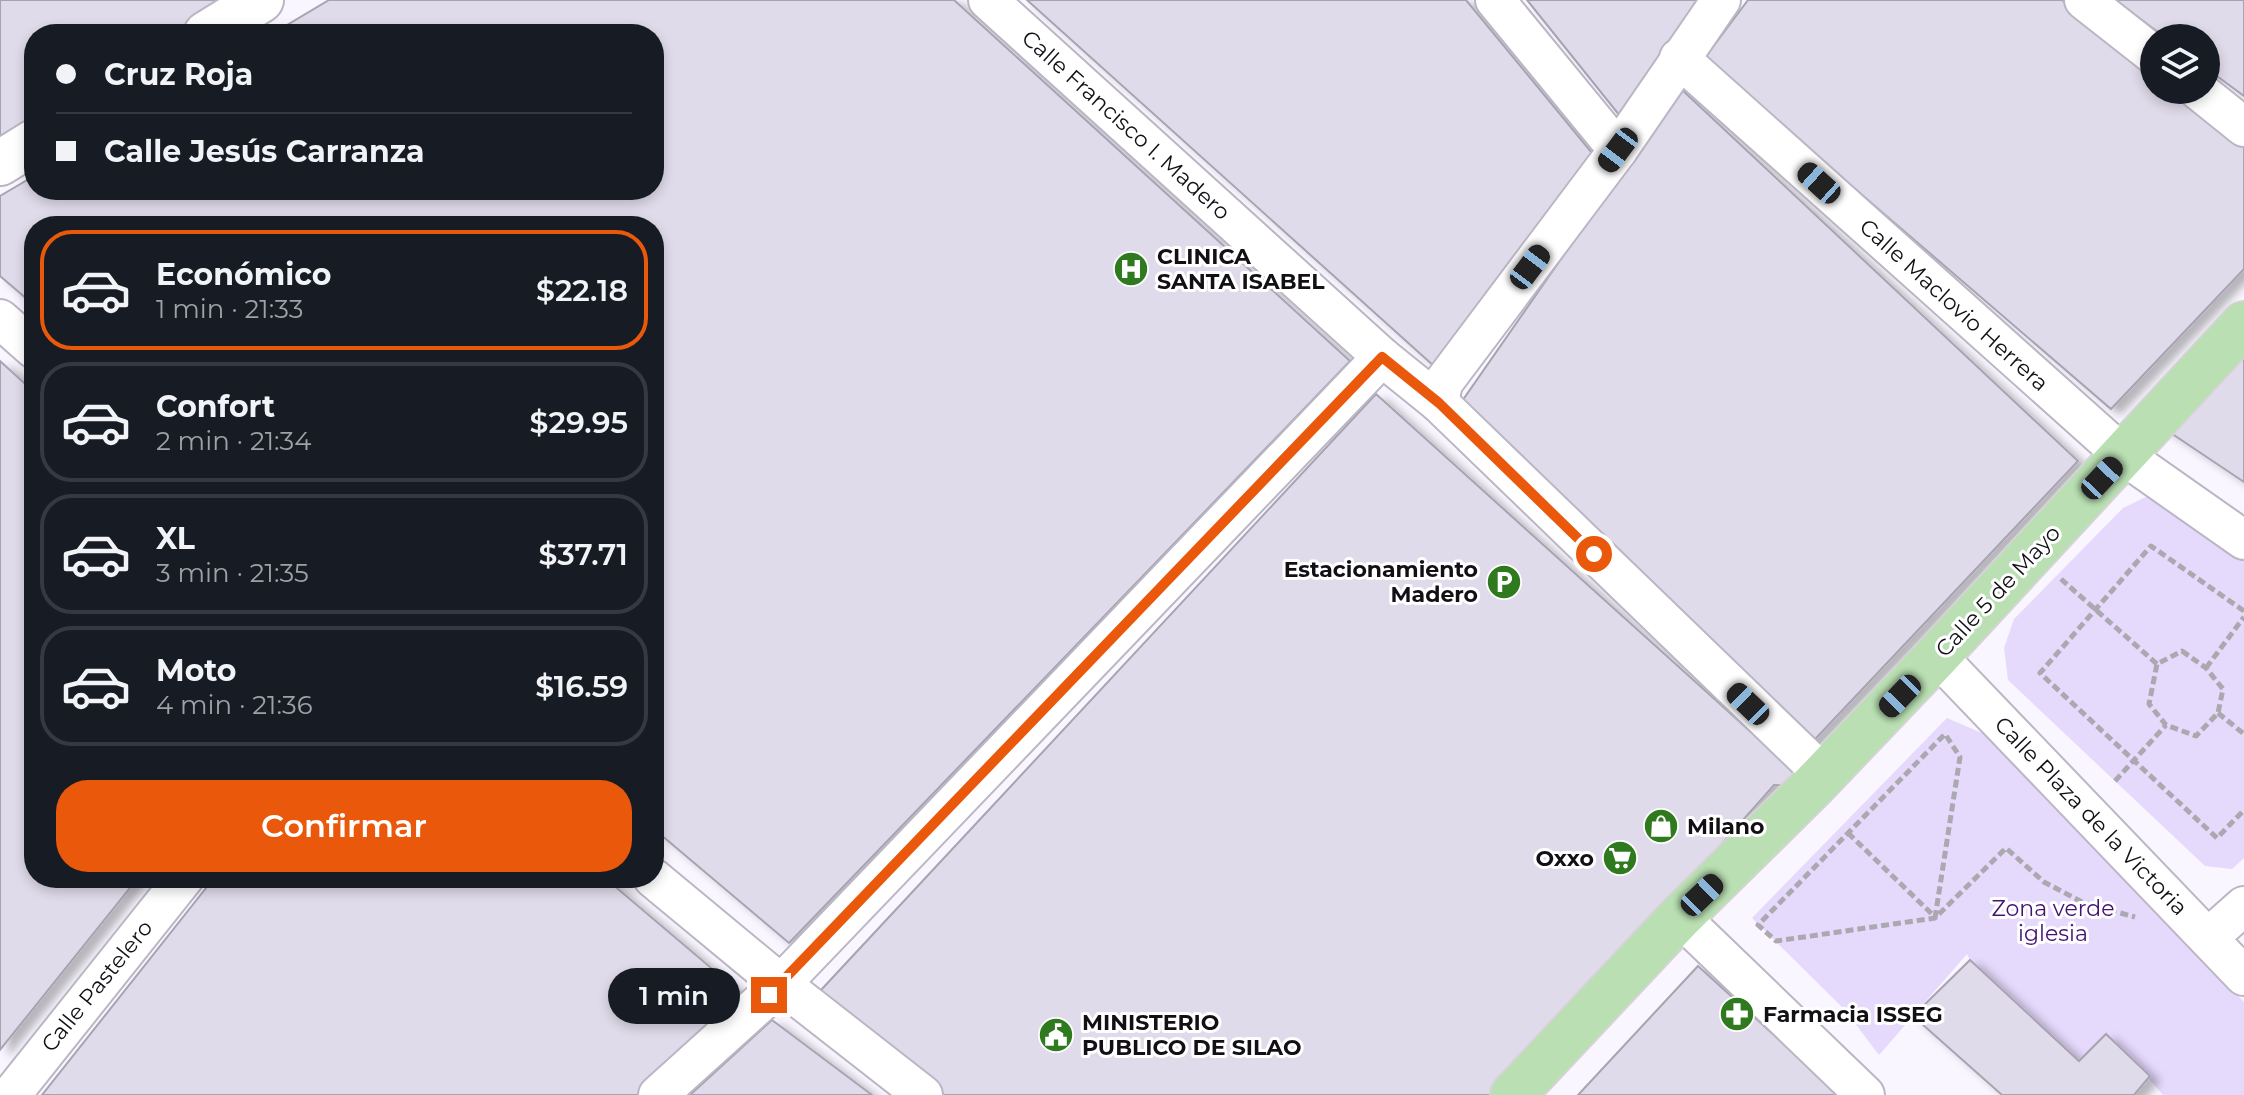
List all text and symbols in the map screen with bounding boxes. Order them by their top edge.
street label: Calle Francisco I. Madero [1016,24,1236,226]
map controls [2140,24,2220,104]
button: layers [2140,24,2220,104]
text: Cruz Roja [104,56,253,93]
car [1594,124,1642,176]
text: Calle Jesús Carranza [104,133,424,170]
car [1793,158,1845,208]
street label: Calle Maclovio Herrera [1854,213,2054,397]
car [1506,241,1554,293]
place label: CLINICA SANTA ISABEL [1157,243,1325,295]
hospital icon: CLINICA SANTA ISABEL [1112,250,1150,288]
icon: car [60,254,132,326]
text: Económico [156,256,331,293]
text: $22.18 [536,272,628,309]
text: 1 min · 21:33 [156,293,303,325]
icon: car [60,386,132,458]
text: Confort [156,388,275,425]
text: $29.95 [530,404,628,441]
text: 2 min · 21:34 [156,425,311,457]
car [2077,452,2127,504]
icon: car [60,518,132,590]
street label: Calle 5 de Mayo [1930,519,2066,663]
text: XL [156,520,195,557]
text: $37.71 [539,536,628,573]
route start [1576,536,1612,572]
place label: Estacionamiento Madero [1284,556,1478,608]
text: 3 min · 21:35 [156,557,309,589]
parking icon: Estacionamiento Madero [1485,563,1523,601]
icon: car [60,650,132,722]
text: Moto [156,652,237,689]
text: $16.59 [535,668,628,705]
car [1875,670,1925,722]
car [1722,679,1774,729]
text: 4 min · 21:36 [156,689,313,721]
street label: Calle Plaza de la Victoria [1989,711,2193,921]
button: Confirmar [56,780,632,872]
shop icon: Milano [1642,807,1680,845]
place label: Milano [1687,813,1765,840]
supermarket icon: Oxxo [1601,839,1639,877]
place label: Oxxo [1536,845,1594,872]
car [1676,870,1728,920]
park label: Zona verde iglesia [1991,895,2115,947]
street label: Calle Pastelero [36,915,158,1057]
callout: 1 min [609,967,741,1023]
route end [751,977,787,1013]
text: 1 min [639,980,709,1012]
pharmacy icon: Farmacia ISSEG [1718,995,1756,1033]
place label: Farmacia ISSEG [1763,1001,1943,1028]
place label: MINISTERIO PUBLICO DE SILAO [1082,1009,1302,1061]
public building icon: MINISTERIO PUBLICO DE SILAO [1037,1016,1075,1054]

